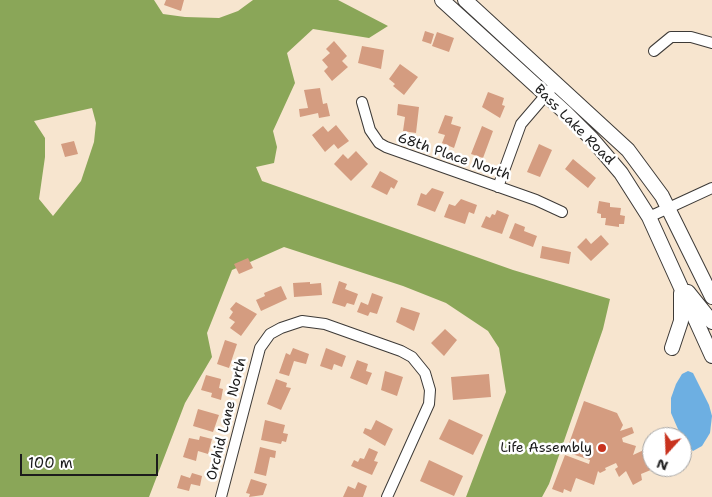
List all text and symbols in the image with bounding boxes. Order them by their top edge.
street label: Bass Lake Road [530,81,618,169]
street label: 68th Place North [395,130,513,184]
street label: Orchid Lane North [204,356,250,482]
north arrow [642,427,692,477]
place label: Life Assembly [500,440,592,456]
marker: Life Assembly [596,442,608,454]
scale bar [22,444,160,476]
text: 100 m [28,453,73,473]
text: N [654,455,671,476]

